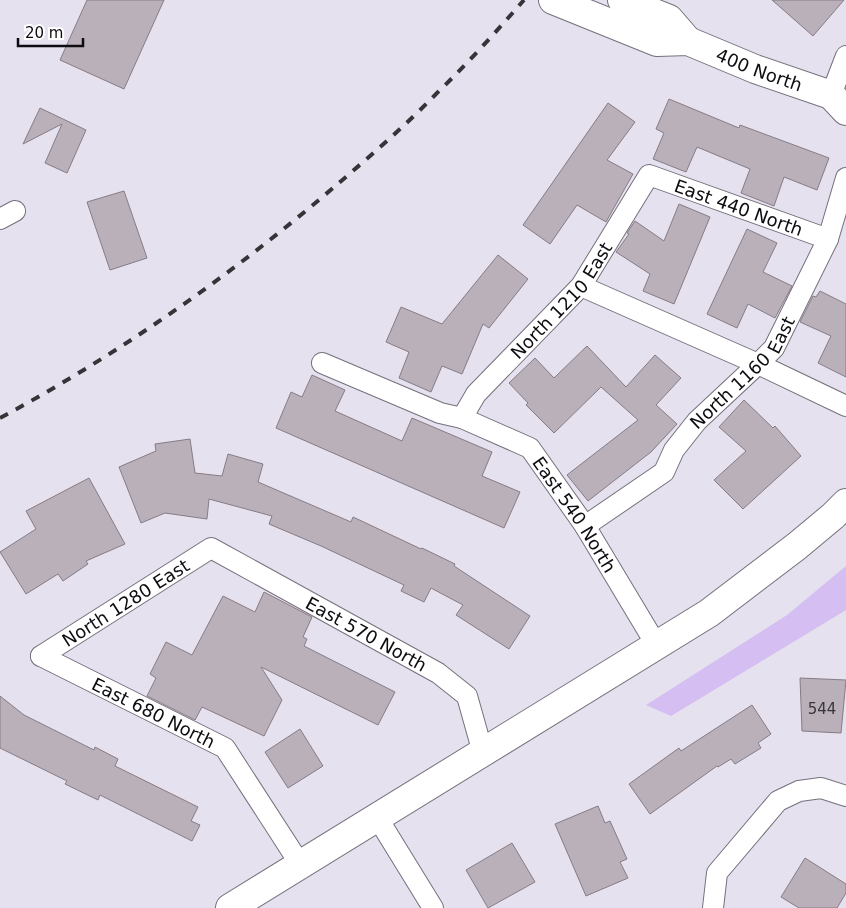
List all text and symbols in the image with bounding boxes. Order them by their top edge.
scale bar [18,15,82,47]
text: 20 m [25,24,63,42]
street label: 400 North [713,43,805,95]
street label: East 440 North [672,175,806,240]
street label: North 1210 East [506,238,616,363]
street label: North 1160 East [685,313,799,433]
street label: East 540 North [529,452,621,576]
street label: North 1280 East [58,554,193,651]
street label: East 570 North [302,592,431,675]
street label: East 680 North [89,673,219,752]
house number: 544 [808,700,836,718]

